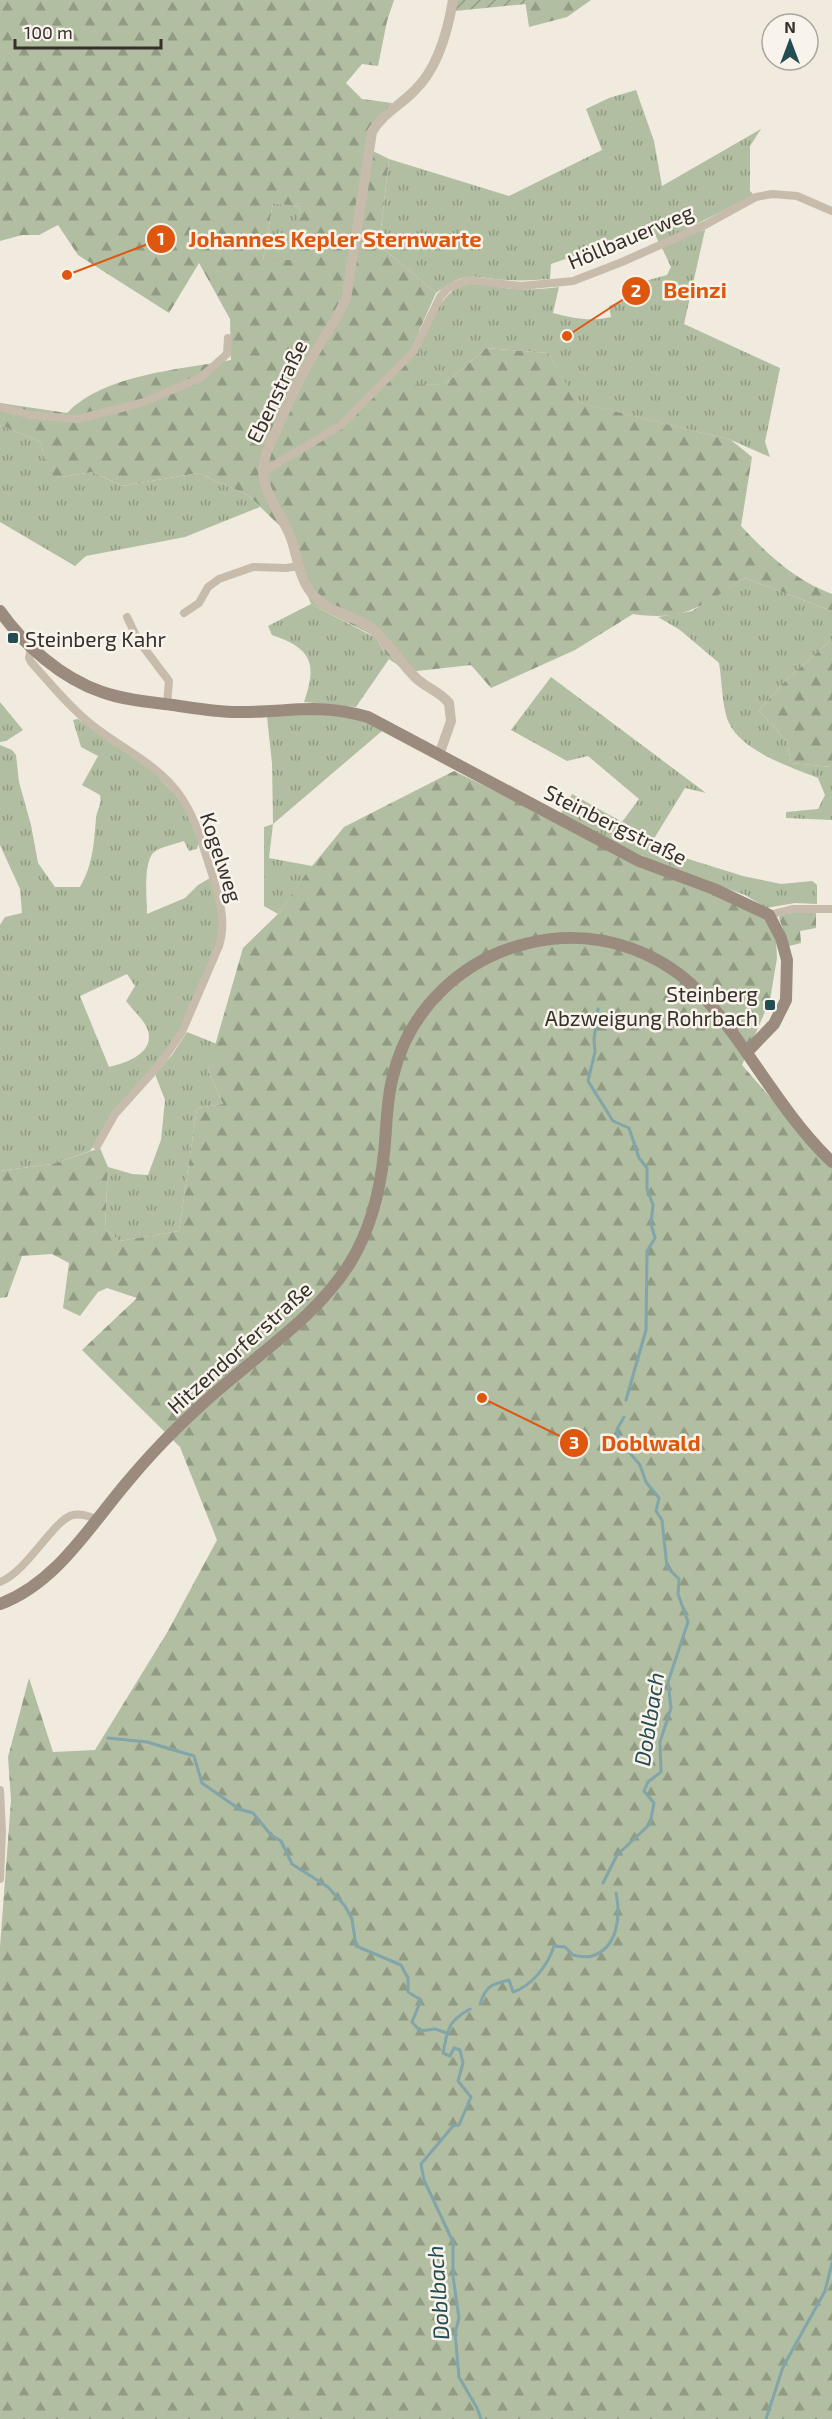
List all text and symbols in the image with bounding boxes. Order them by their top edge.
scale bar [15,12,160,50]
north arrow [760,12,820,72]
text: N [784,17,796,36]
text: 100 m [24,21,73,43]
street label: Höllbauerweg [564,198,697,274]
callout: Johannes Kepler Sternwarte [146,219,494,259]
text: Johannes Kepler Sternwarte [188,225,482,251]
text: 1 [157,227,165,249]
callout: Beinzi [621,271,738,311]
text: Beinzi [663,276,727,302]
text: 2 [631,279,641,301]
street label: Ebenstraße [240,336,312,446]
place label: Steinberg Kahr [25,626,166,651]
marker: Steinberg Kahr [6,631,20,645]
street label: Steinbergstraße [541,779,691,869]
street label: Kogelweg [196,809,248,905]
place label: Steinberg Abzweigung Rohrbach [545,981,758,1030]
marker: Steinberg Abzweigung Rohrbach [763,998,777,1012]
street label: Hitzendorferstraße [162,1276,316,1418]
callout: Doblwald [559,1423,712,1463]
text: Doblwald [601,1429,701,1455]
text: 3 [569,1431,579,1453]
water label: Doblbach [628,1670,668,1768]
water label: Doblbach [421,2245,453,2341]

